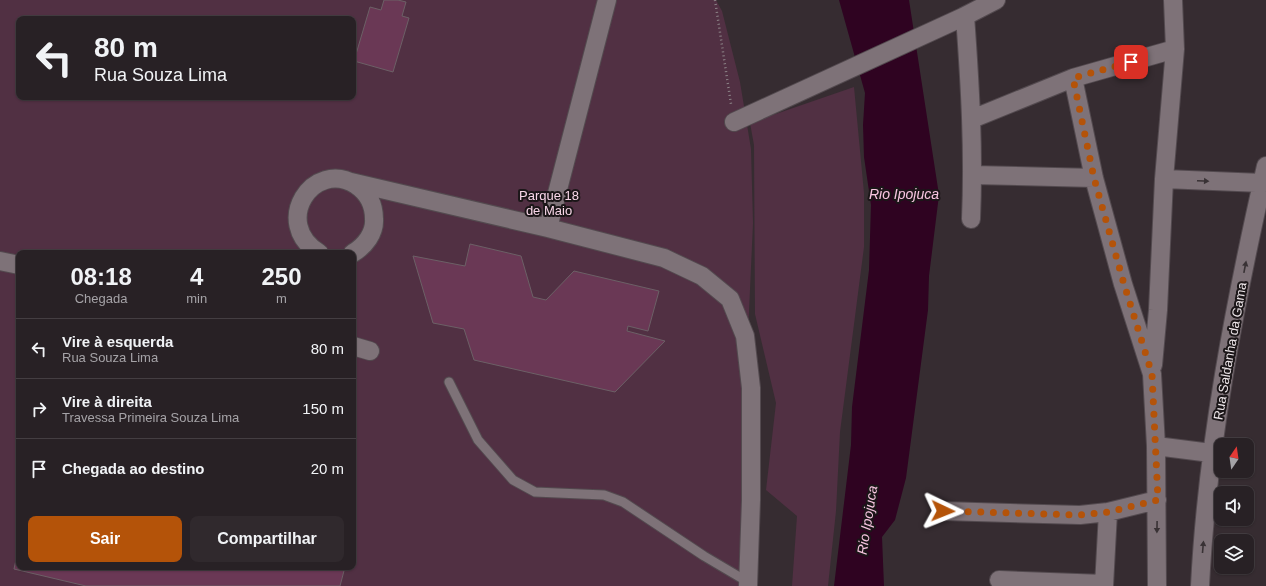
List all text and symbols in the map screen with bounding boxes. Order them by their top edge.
icon: left [28,32,80,84]
text: 80 m [94,32,158,63]
pin [1114,45,1148,79]
icon: arrive [1120,51,1142,73]
text: Rua Souza Lima [94,65,227,85]
one-way arrow [1197,177,1209,184]
water label: Rio Ipojuca [869,186,939,202]
park label: Parque 18 de Maio [519,188,579,218]
one-way arrow [1242,260,1248,273]
text: 08:18 [70,263,132,290]
text: 4 [190,263,203,290]
text: 250 [262,263,302,290]
street label: Rua Saldanha da Gama [1211,280,1250,421]
text: Chegada [75,291,127,306]
text: min [186,291,207,306]
text: m [276,291,287,306]
text: Vire à esquerda [62,333,173,350]
icon: left [28,338,50,360]
text: 80 m [311,340,344,357]
text: Rua Souza Lima [62,350,158,365]
text: Vire à direita [62,393,152,410]
icon: right [28,398,50,420]
text: 150 m [302,400,344,417]
text: Travessa Primeira Souza Lima [62,410,239,425]
north arrow [1214,438,1254,478]
map controls [1214,438,1254,574]
icon: arrive [28,458,50,480]
text: Chegada ao destino [62,460,205,477]
text: 20 m [311,460,344,477]
water label: Rio Ipojuca [854,484,880,556]
button: sound [1214,486,1254,526]
position arrow [922,490,964,532]
button: Sair [28,516,182,562]
button: Compartilhar [190,516,344,562]
one-way arrow [1154,521,1160,534]
button: layers [1214,534,1254,574]
one-way arrow [1199,541,1206,553]

